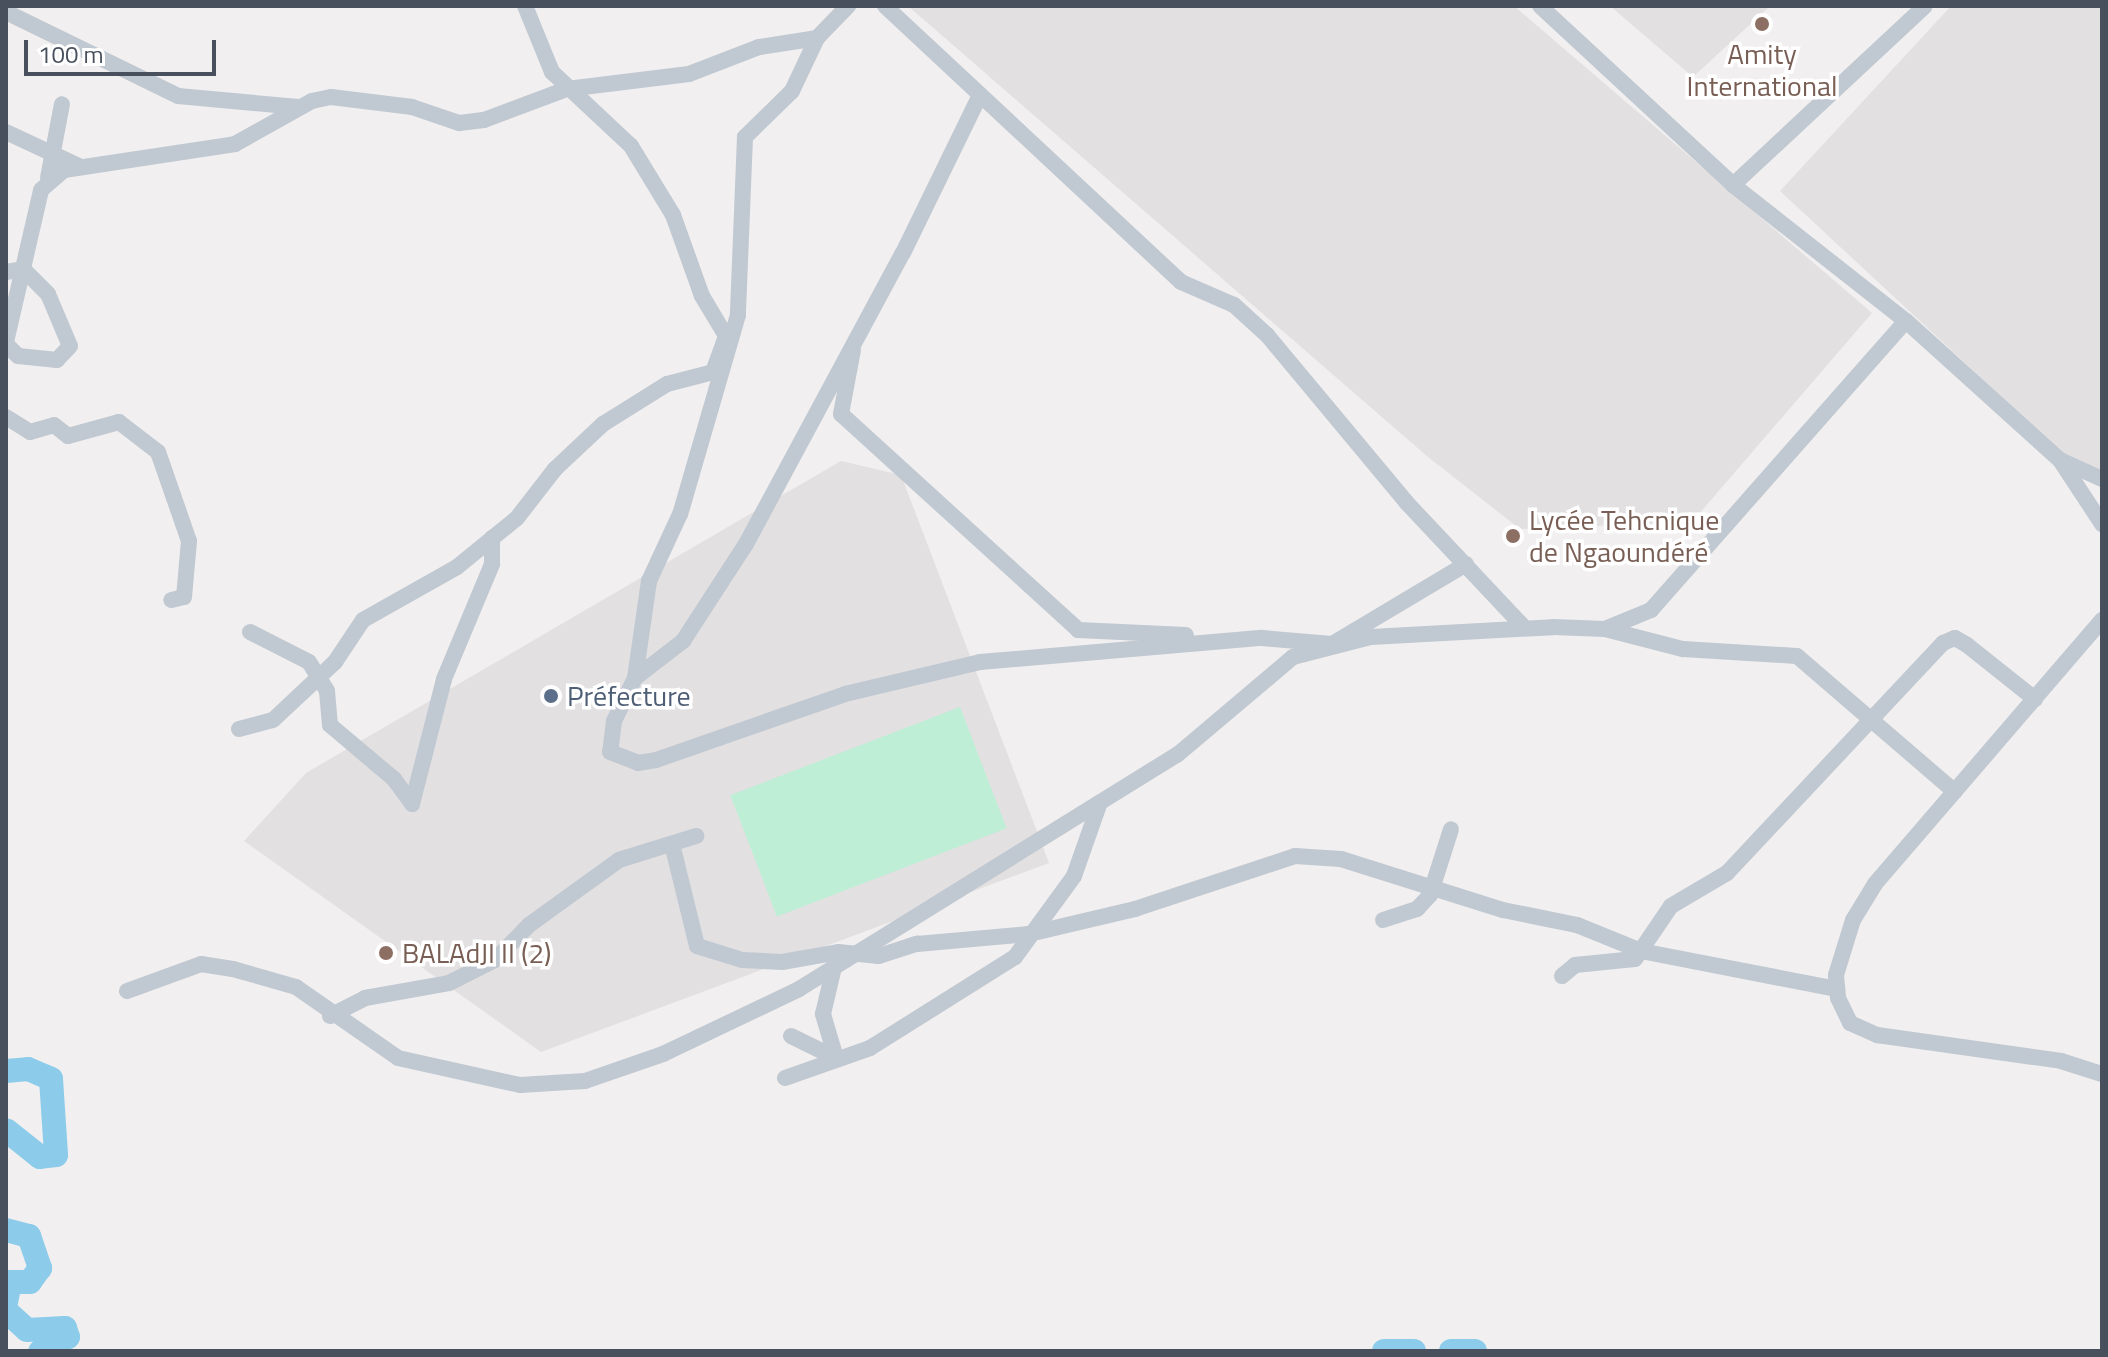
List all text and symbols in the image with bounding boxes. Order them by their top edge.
marker: Amity International [1753,15,1771,33]
scale bar [28,24,220,74]
text: 100 m [38,36,104,72]
place label: Amity International [1687,37,1837,103]
place label: Lycée Tehcnique de Ngaoundéré [1529,503,1719,569]
marker: Lycée Tehcnique de Ngaoundéré [1504,527,1522,545]
place label: Préfecture [567,679,691,713]
marker: Préfecture [542,687,560,705]
place label: BALAdJI II (2) [402,936,551,970]
marker: BALAdJI II (2) [377,944,395,962]

